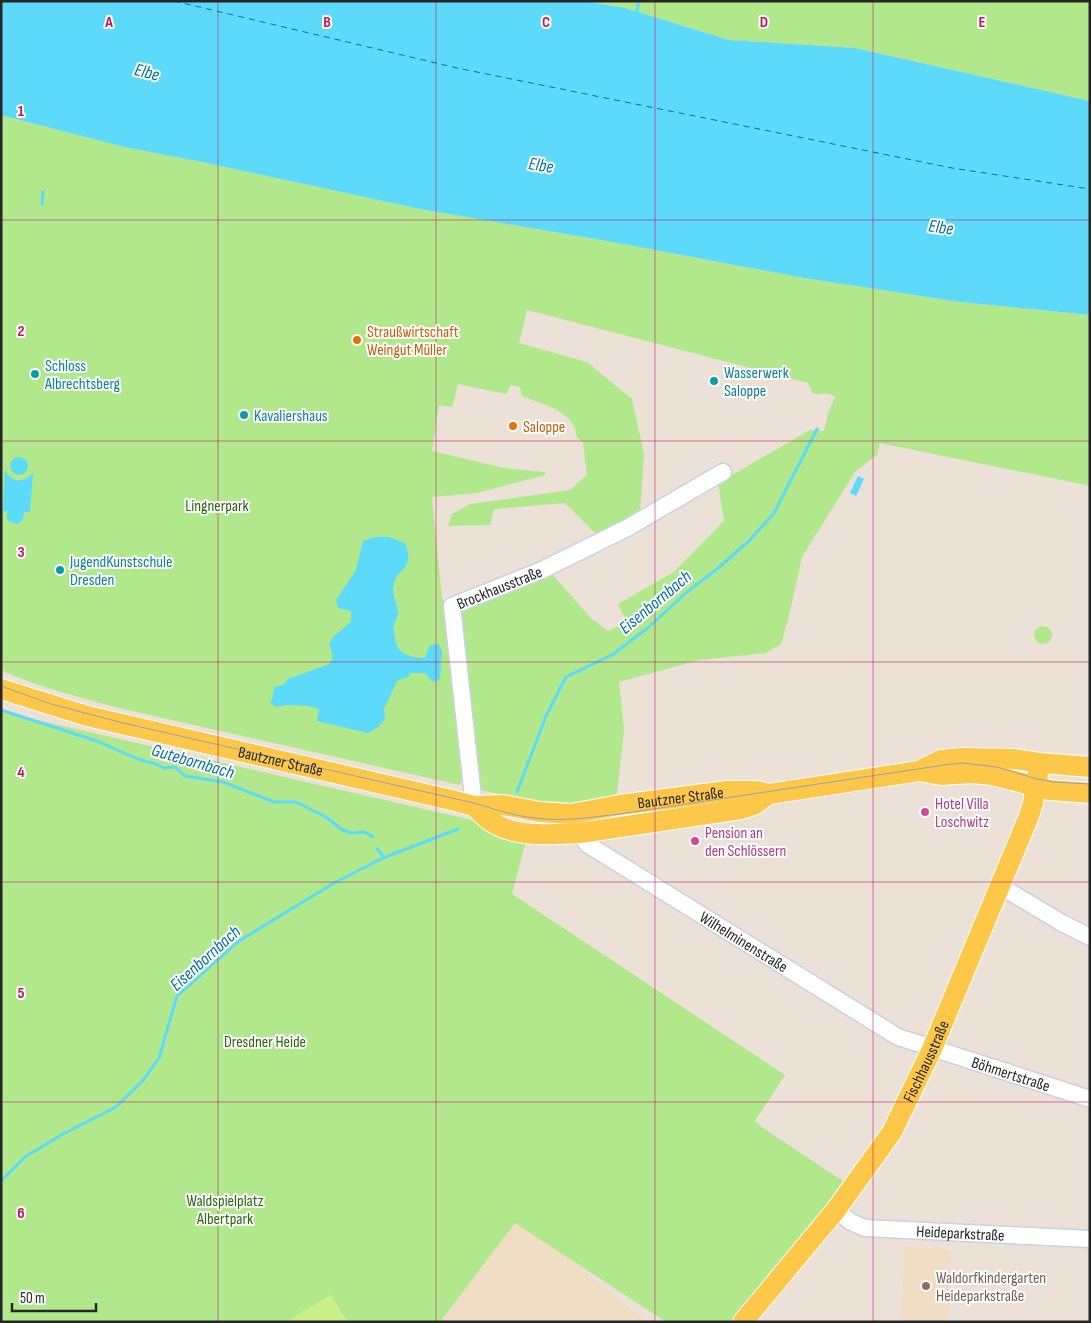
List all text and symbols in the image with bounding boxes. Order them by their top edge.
text: A [104,13,113,32]
text: B [323,13,331,32]
text: C [542,13,550,32]
text: D [760,13,768,32]
text: E [979,13,986,32]
water label: Elbe [132,59,161,86]
text: 1 [18,102,25,121]
water label: Elbe [527,153,555,178]
water label: Elbe [927,215,955,240]
text: 2 [17,322,25,341]
place label: Straußwirtschaft Weingut Müller [367,323,459,360]
marker: Straußwirtschaft Weingut Müller [351,334,363,346]
place label: Schloss Albrechtsberg [44,357,120,394]
place label: Wasserwerk Saloppe [724,364,789,401]
marker: Schloss Albrechtsberg [29,368,41,380]
marker: Wasserwerk Saloppe [708,375,720,387]
place label: Kavaliershaus [254,407,328,426]
marker: Kavaliershaus [238,409,250,421]
place label: Saloppe [523,418,565,437]
marker: Saloppe [507,420,519,432]
park label: Lingnerpark [185,497,249,516]
text: 3 [17,543,25,562]
place label: JugendKunstschule Dresden [69,553,172,590]
street label: Brockhausstraße [454,563,545,614]
marker: JugendKunstschule Dresden [54,564,66,576]
water label: Eisenbornbach [615,566,696,639]
water label: Gutebornbach [149,740,237,783]
street label: Bautzner Straße [236,743,325,781]
text: 4 [17,763,25,782]
street label: Bautzner Straße [636,784,725,814]
place label: Hotel Villa Loschwitz [935,795,989,832]
marker: Hotel Villa Loschwitz [919,806,931,818]
place label: Pension an den Schlössern [705,824,786,861]
marker: Pension an den Schlössern [689,835,701,847]
street label: Wilhelminenstraße [696,908,791,977]
water label: Eisenbornbach [166,921,245,996]
text: 5 [17,984,25,1003]
street label: Fischhausstraße [900,1018,954,1106]
park label: Dresdner Heide [224,1033,306,1052]
street label: Böhmertstraße [969,1053,1052,1096]
park label: Waldspielplatz Albertpark [186,1192,264,1229]
text: 6 [17,1204,25,1223]
street label: Heideparkstraße [916,1223,1005,1246]
place label: Waldorfkindergarten Heideparkstraße [936,1269,1046,1306]
scale bar [12,1280,96,1312]
marker: Waldorfkindergarten Heideparkstraße [920,1280,932,1292]
text: 50 m [20,1289,45,1308]

